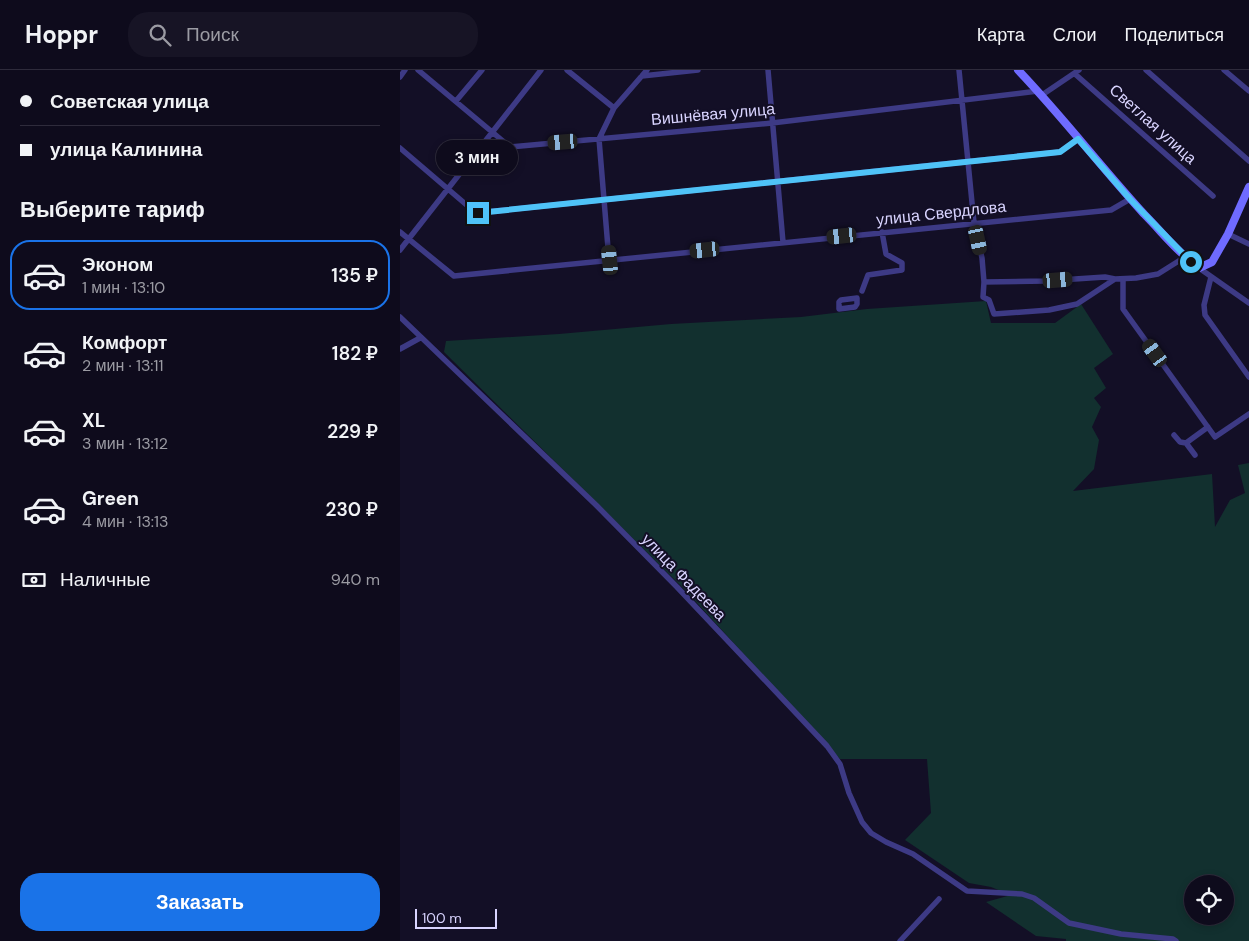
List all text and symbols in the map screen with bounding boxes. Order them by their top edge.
search box [128,12,478,57]
text: Hoppr [25,19,98,50]
icon: search [146,21,174,49]
text: Поиск [186,22,239,47]
text: Карта [977,23,1025,47]
text: Слои [1053,23,1097,47]
text: Поделиться [1125,23,1224,47]
street label: Светлая улица [1105,79,1201,169]
text: Советская улица [50,89,209,114]
street label: Вишнёвая улица [650,98,776,130]
car [547,133,578,151]
text: улица Калинина [50,137,202,162]
callout: 3 мин [437,140,519,176]
text: 3 мин [455,147,499,168]
text: Выберите тариф [20,195,205,224]
street label: улица Свердлова [875,196,1007,230]
route end [467,202,489,224]
car [967,224,988,256]
car [826,227,857,245]
car [689,241,720,259]
car [600,244,619,276]
route start [1180,251,1202,273]
text: Эконом [82,252,153,277]
icon: car [22,253,67,298]
text: 135 ₽ [331,263,378,288]
car [1042,271,1073,289]
text: 1 мин · 13:10 [82,277,165,298]
text: Комфорт [82,330,167,355]
icon: car [22,331,67,376]
car [1140,336,1169,370]
text: 182 ₽ [332,341,378,366]
text: 2 мин · 13:11 [82,355,164,376]
text: XL [82,408,105,433]
icon: car [22,409,67,454]
text: 229 ₽ [327,419,378,444]
text: 3 мин · 13:12 [82,433,168,454]
text: Green [82,486,139,511]
icon: car [22,487,67,532]
text: 230 ₽ [326,497,378,522]
text: 4 мин · 13:13 [82,511,169,532]
street label: улица Фадеева [637,529,731,625]
icon: cash [20,566,48,594]
text: Наличные [60,567,151,592]
text: 940 m [331,569,380,590]
button: Заказать [20,873,380,931]
map controls [1184,875,1234,925]
button: locate [1184,875,1234,925]
scale bar [415,906,498,929]
text: 100 m [422,909,462,927]

